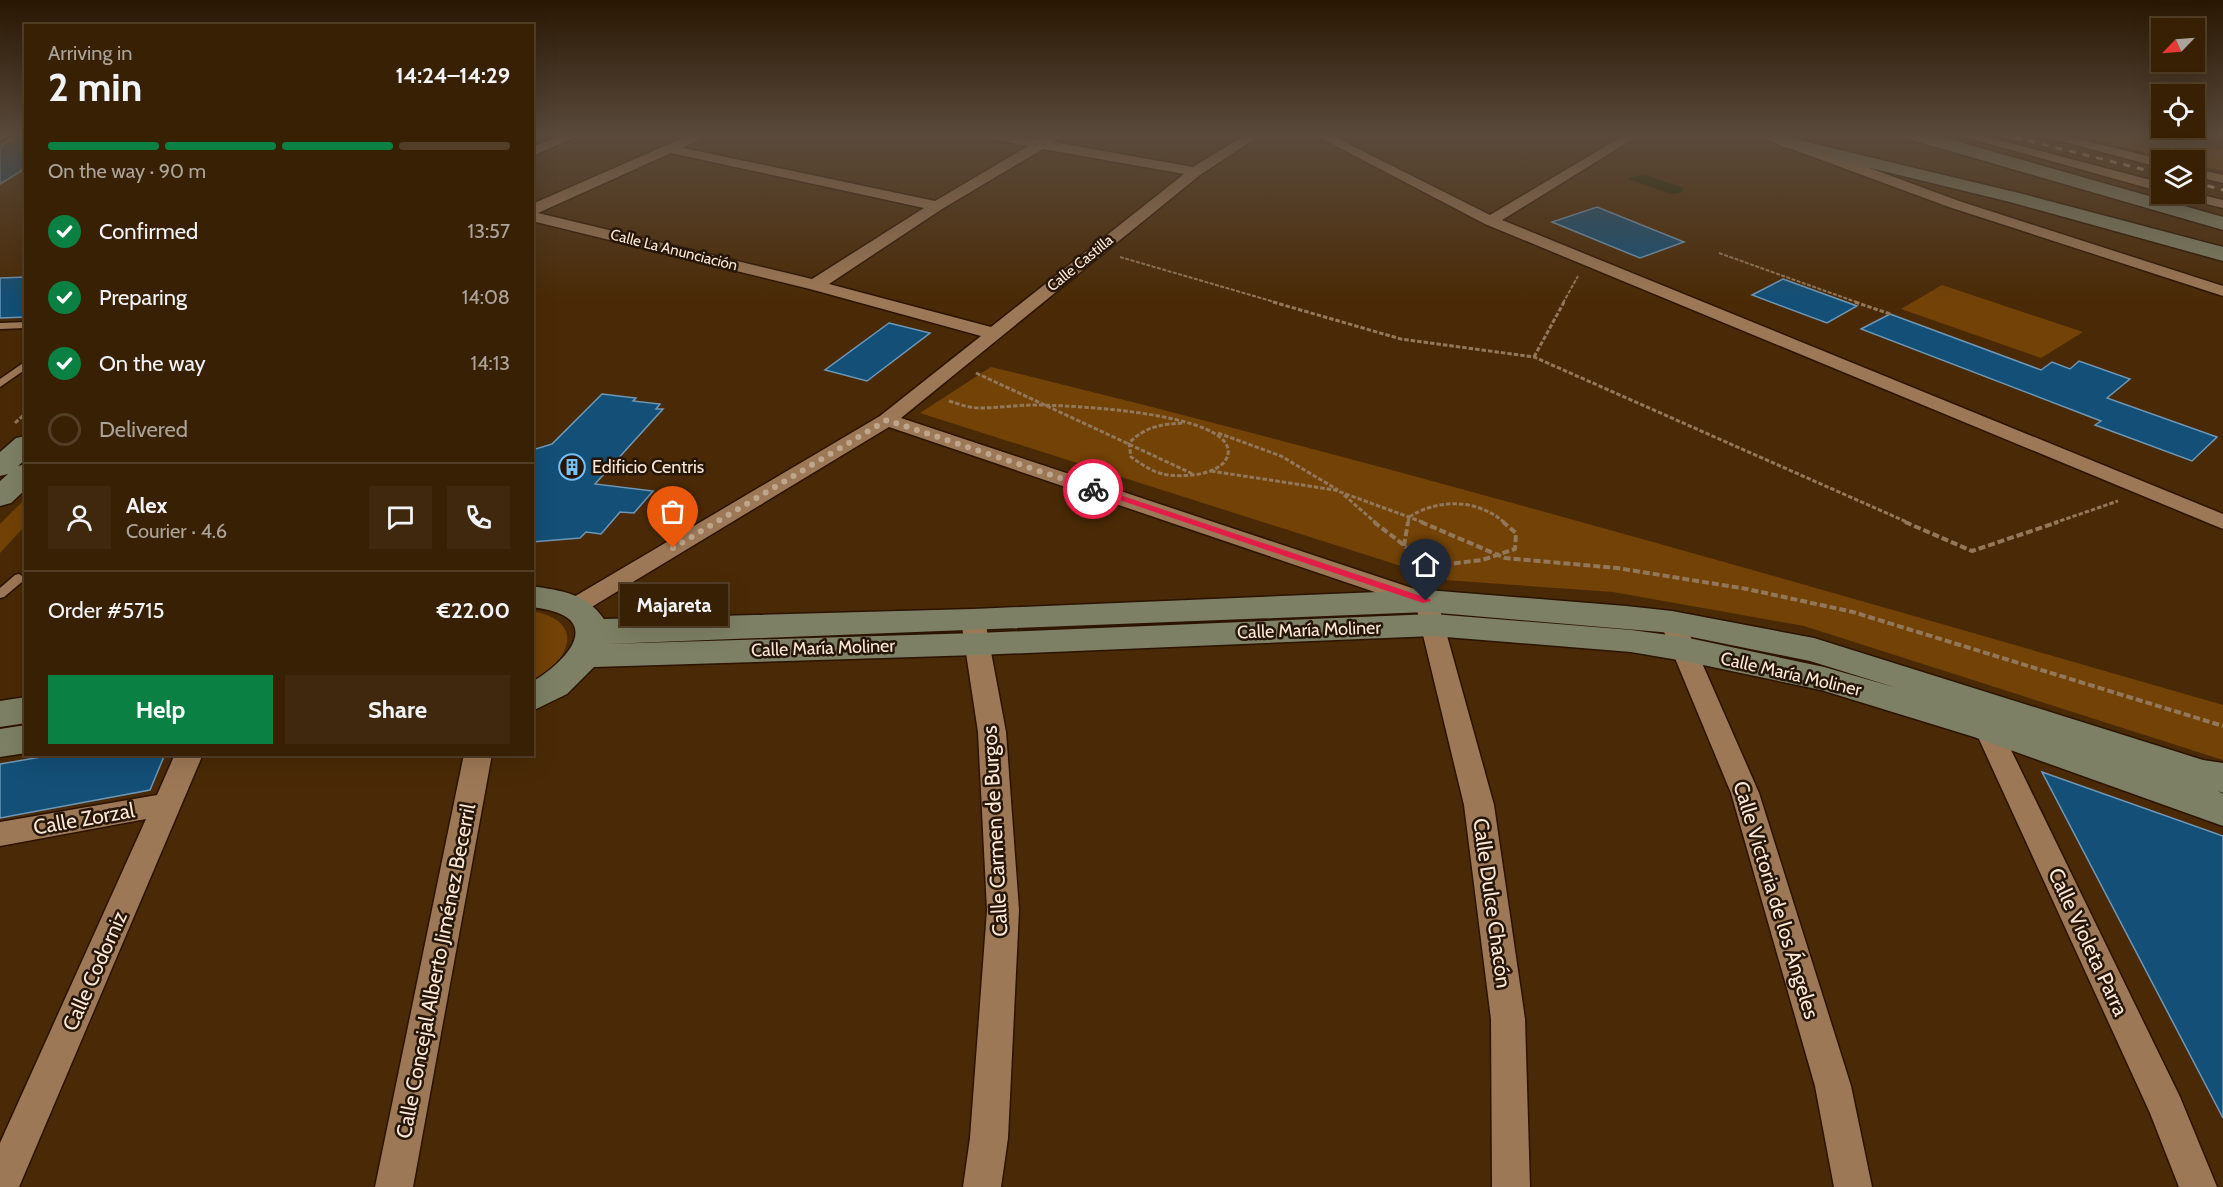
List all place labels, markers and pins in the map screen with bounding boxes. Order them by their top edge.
building icon: Edificio Centris [557,452,587,482]
place label: Edificio Centris [592,456,704,478]
pin [647,486,698,548]
pin [1400,539,1451,601]
callout: Majareta [619,584,727,626]

